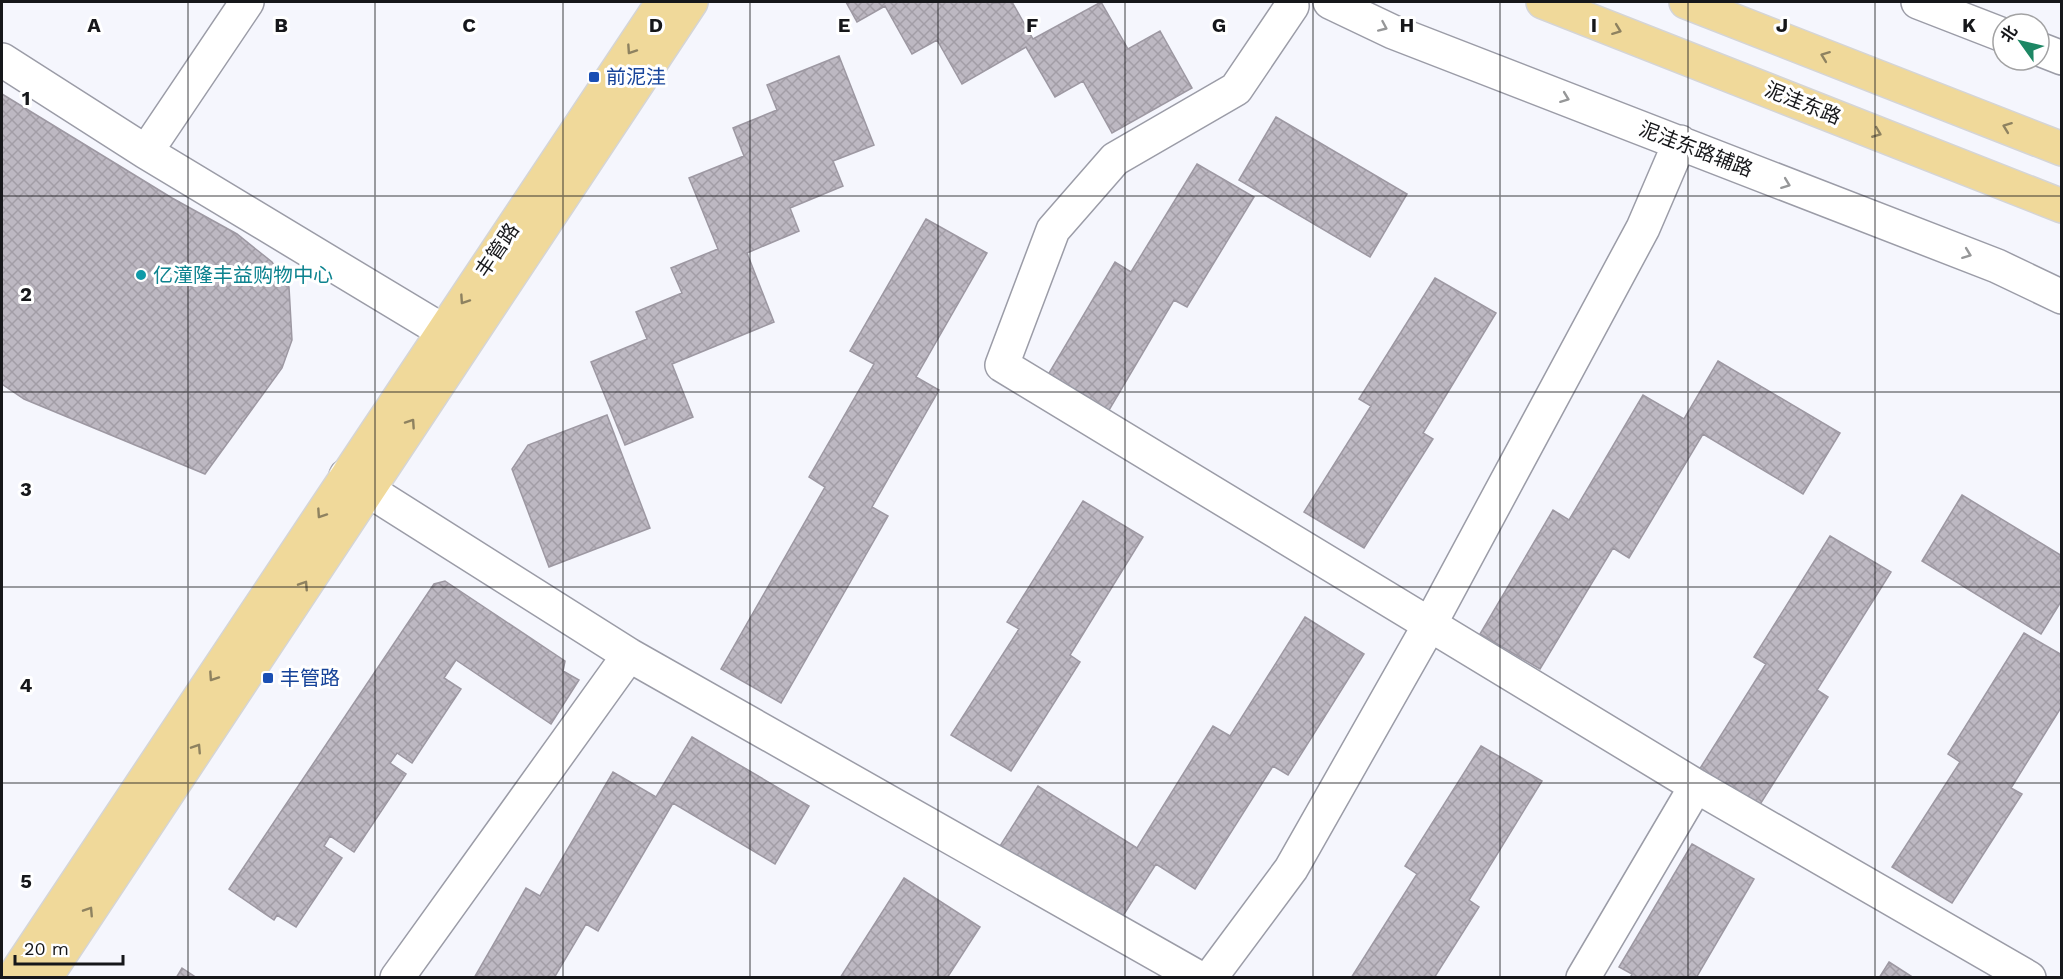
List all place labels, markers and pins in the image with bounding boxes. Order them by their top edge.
place label: 前泥洼 [606,65,666,89]
marker: 前泥洼 [587,70,601,84]
place label: 亿潼隆丰益购物中心 [153,263,333,287]
marker: 亿潼隆丰益购物中心 [134,268,148,282]
place label: 丰管路 [280,666,340,690]
marker: 丰管路 [261,671,275,685]

